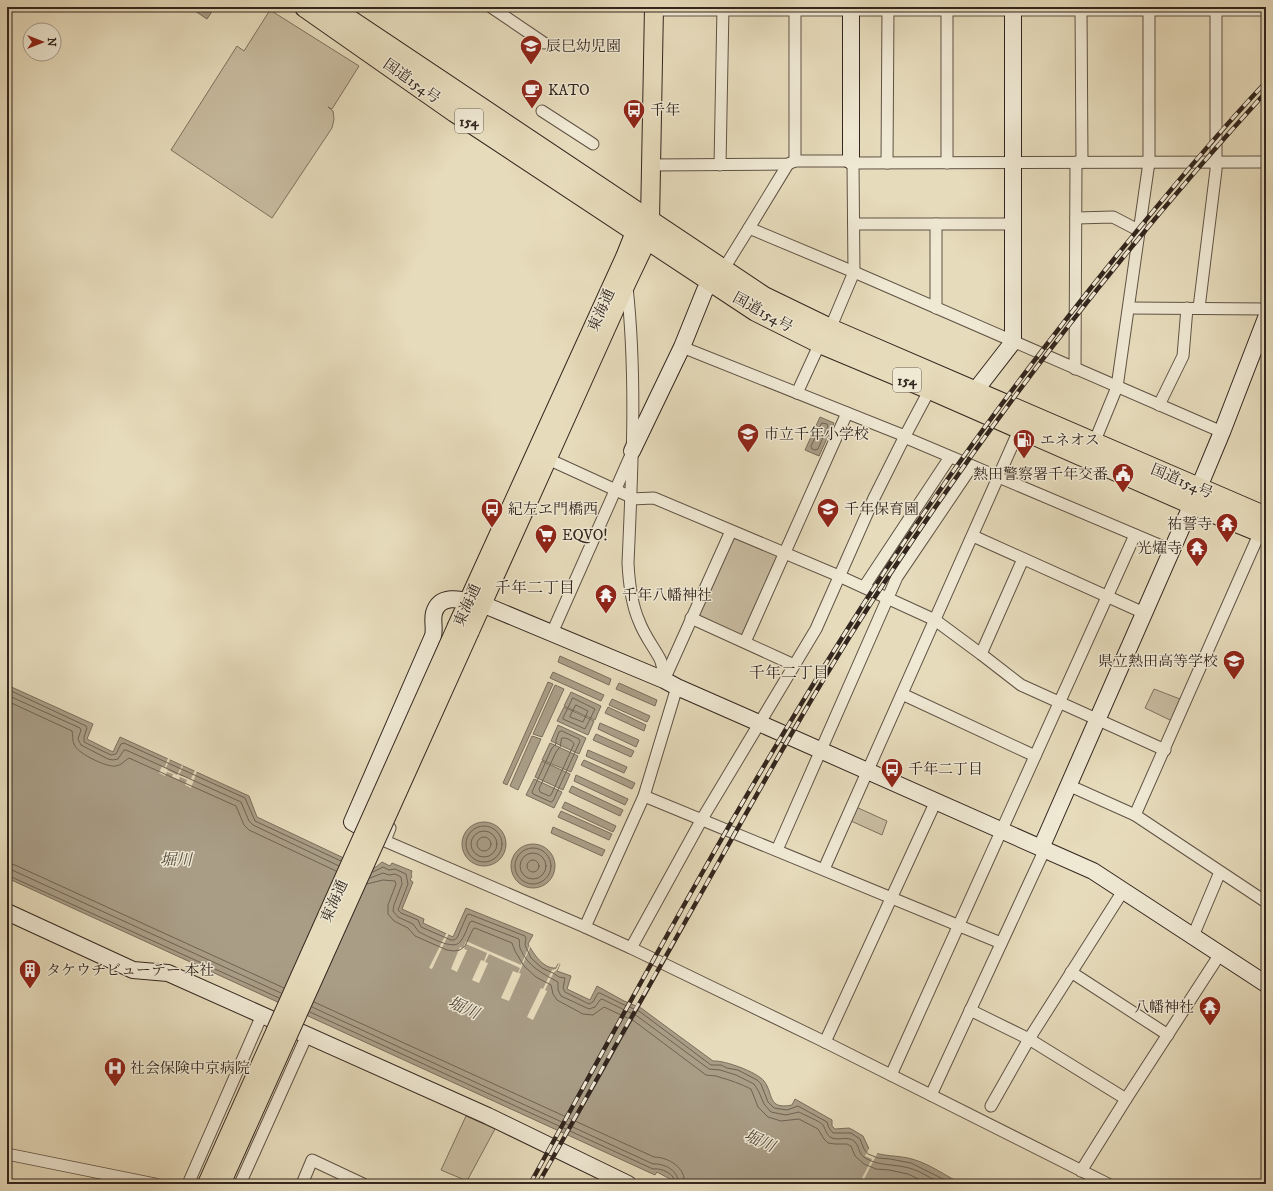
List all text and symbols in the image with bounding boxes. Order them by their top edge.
north arrow [22,22,62,62]
school or university icon: 辰巳幼児園 [518,33,544,66]
text: N [44,37,58,47]
place label: 辰巳幼児園 [546,37,621,56]
street label: 国道154号 [379,55,444,108]
cafe icon: KATO [519,77,545,110]
place label: KATO [548,81,590,100]
bus stop icon: 千年 [621,97,647,130]
place label: 千年 [650,101,680,120]
road number: 154 [455,109,483,133]
street label: 東海通 [584,286,619,335]
street label: 国道154号 [729,288,796,337]
road number: 154 [893,368,921,392]
school or university icon: 市立千年小学校 [735,421,761,454]
place label: 市立千年小学校 [764,425,869,444]
fuel station icon: エネオス [1011,427,1037,460]
place label: エネオス [1040,431,1100,450]
street label: 国道154号 [1148,460,1216,503]
public building icon: 熱田警察署千年交番 [1110,461,1136,494]
place label: 熱田警察署千年交番 [973,465,1108,484]
bus stop icon: 紀左ヱ門橋西 [479,496,505,529]
school or university icon: 千年保育園 [815,496,841,529]
place label: 紀左ヱ門橋西 [508,500,598,519]
place label: 千年保育園 [844,500,919,519]
temple icon: 祐誓寺 [1214,511,1240,544]
place label: 祐誓寺 [1167,515,1212,534]
supermarket icon: EQVO! [533,522,559,555]
place label: EQVO! [562,526,608,545]
temple icon: 光燿寺 [1184,535,1210,568]
place label: 光燿寺 [1137,539,1182,558]
district label: 千年二丁目 [495,578,575,598]
street label: 東海通 [450,581,485,630]
temple icon: 千年八幡神社 [593,582,619,615]
place label: 千年八幡神社 [622,586,712,605]
school or university icon: 県立熱田高等学校 [1221,648,1247,681]
place label: 県立熱田高等学校 [1098,652,1218,671]
district label: 千年二丁目 [749,663,829,683]
bus stop icon: 千年二丁目 [879,756,905,789]
place label: 千年二丁目 [908,760,983,779]
water label: 堀川 [160,850,194,870]
street label: 東海通 [317,877,352,926]
building icon: タケウチビューテー 本社 [17,957,43,990]
place label: タケウチビューテー 本社 [46,961,214,980]
water label: 堀川 [445,992,484,1024]
temple icon: 八幡神社 [1197,994,1223,1027]
place label: 八幡神社 [1134,998,1194,1017]
hospital icon: 社会保険中京病院 [102,1055,128,1088]
place label: 社会保険中京病院 [130,1059,250,1078]
water label: 堀川 [741,1125,780,1157]

